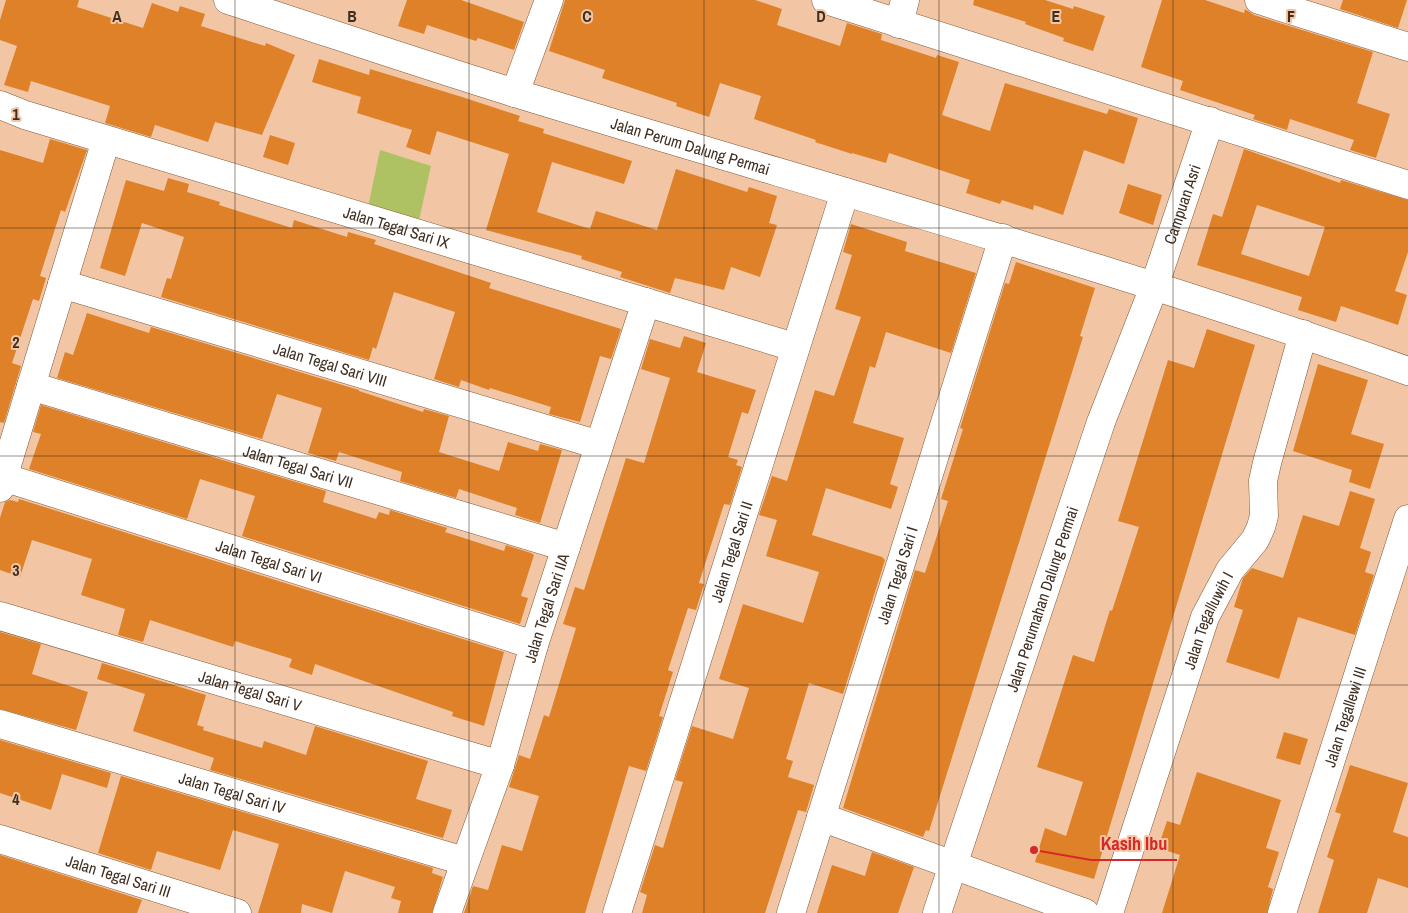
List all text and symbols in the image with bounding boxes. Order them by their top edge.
text: A [112,5,122,27]
text: B [347,5,357,27]
text: C [582,5,592,27]
text: D [816,5,826,27]
text: E [1052,5,1061,27]
text: F [1287,5,1295,27]
text: 1 [12,103,20,125]
street label: Jalan Perum Dalung Permai [608,112,773,180]
street label: Campuan Asri [1158,161,1206,247]
street label: Jalan Tegal Sari IX [341,201,453,254]
text: 2 [12,331,20,353]
street label: Jalan Tegal Sari VIII [271,337,390,392]
street label: Jalan Tegal Sari VII [241,439,356,493]
street label: Jalan Tegal Sari II [705,498,758,605]
street label: Jalan Perumahan Dalung Permai [1001,504,1083,695]
street label: Jalan Tegal Sari I [871,524,923,627]
street label: Jalan Tegal Sari VI [213,534,325,588]
street label: Jalan Tegal Sari IIA [519,550,574,665]
text: 3 [12,559,20,581]
street label: Jalan Tegalluwih I [1178,568,1238,672]
street label: Jalan Tegallewi III [1318,664,1371,770]
street label: Jalan Tegal Sari V [196,665,304,716]
street label: Jalan Tegal Sari IV [176,766,288,819]
text: 4 [12,788,20,810]
callout: Kasih Ibu [1091,827,1177,860]
text: Kasih Ibu [1101,831,1167,856]
street label: Jalan Tegal Sari III [63,849,173,903]

